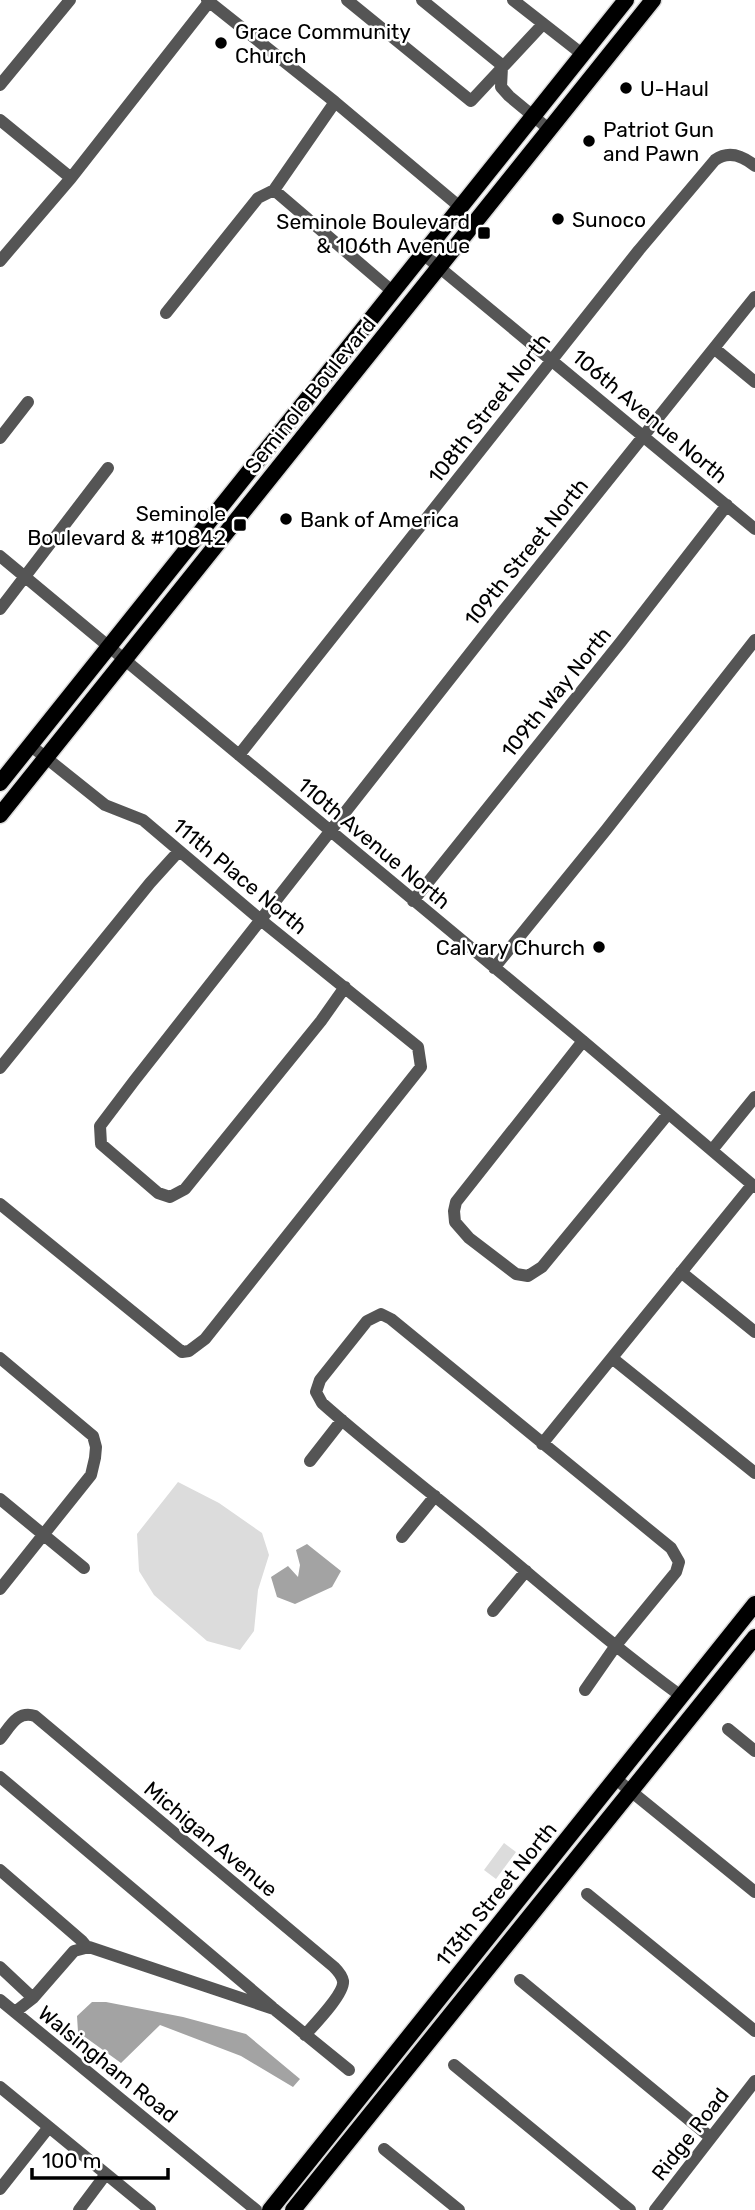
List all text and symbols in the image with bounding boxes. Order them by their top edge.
place label: Grace Community Church [235,19,411,68]
marker: Grace Community Church [213,35,229,51]
place label: U-Haul [640,76,709,101]
marker: U-Haul [618,80,634,96]
place label: Patriot Gun and Pawn [603,117,714,166]
marker: Patriot Gun and Pawn [581,133,597,149]
place label: Sunoco [572,207,646,232]
place label: Seminole Boulevard & 106th Avenue [276,209,470,258]
marker: Sunoco [550,211,566,227]
marker: Seminole Boulevard & 106th Avenue [476,225,492,241]
street label: Seminole Boulevard [239,312,381,478]
street label: 108th Street North [423,328,555,488]
street label: 106th Avenue North [567,344,733,488]
street label: 109th Street North [459,473,593,631]
place label: Seminole Boulevard & #10842 [27,501,226,550]
place label: Bank of America [300,507,459,532]
marker: Bank of America [278,511,294,527]
marker: Seminole Boulevard & #10842 [232,517,248,533]
street label: 109th Way North [496,622,616,762]
street label: 110th Avenue North [293,772,455,914]
street label: 111th Place North [168,813,312,939]
place label: Calvary Church [436,935,585,960]
marker: Calvary Church [591,939,607,955]
street label: Michigan Avenue [139,1776,283,1902]
street label: 113th Street North [430,1817,562,1971]
street label: Walsingham Road [33,2000,183,2128]
street label: Ridge Road [646,2083,734,2185]
scale bar [32,2136,168,2180]
text: 100 m [42,2148,101,2173]

